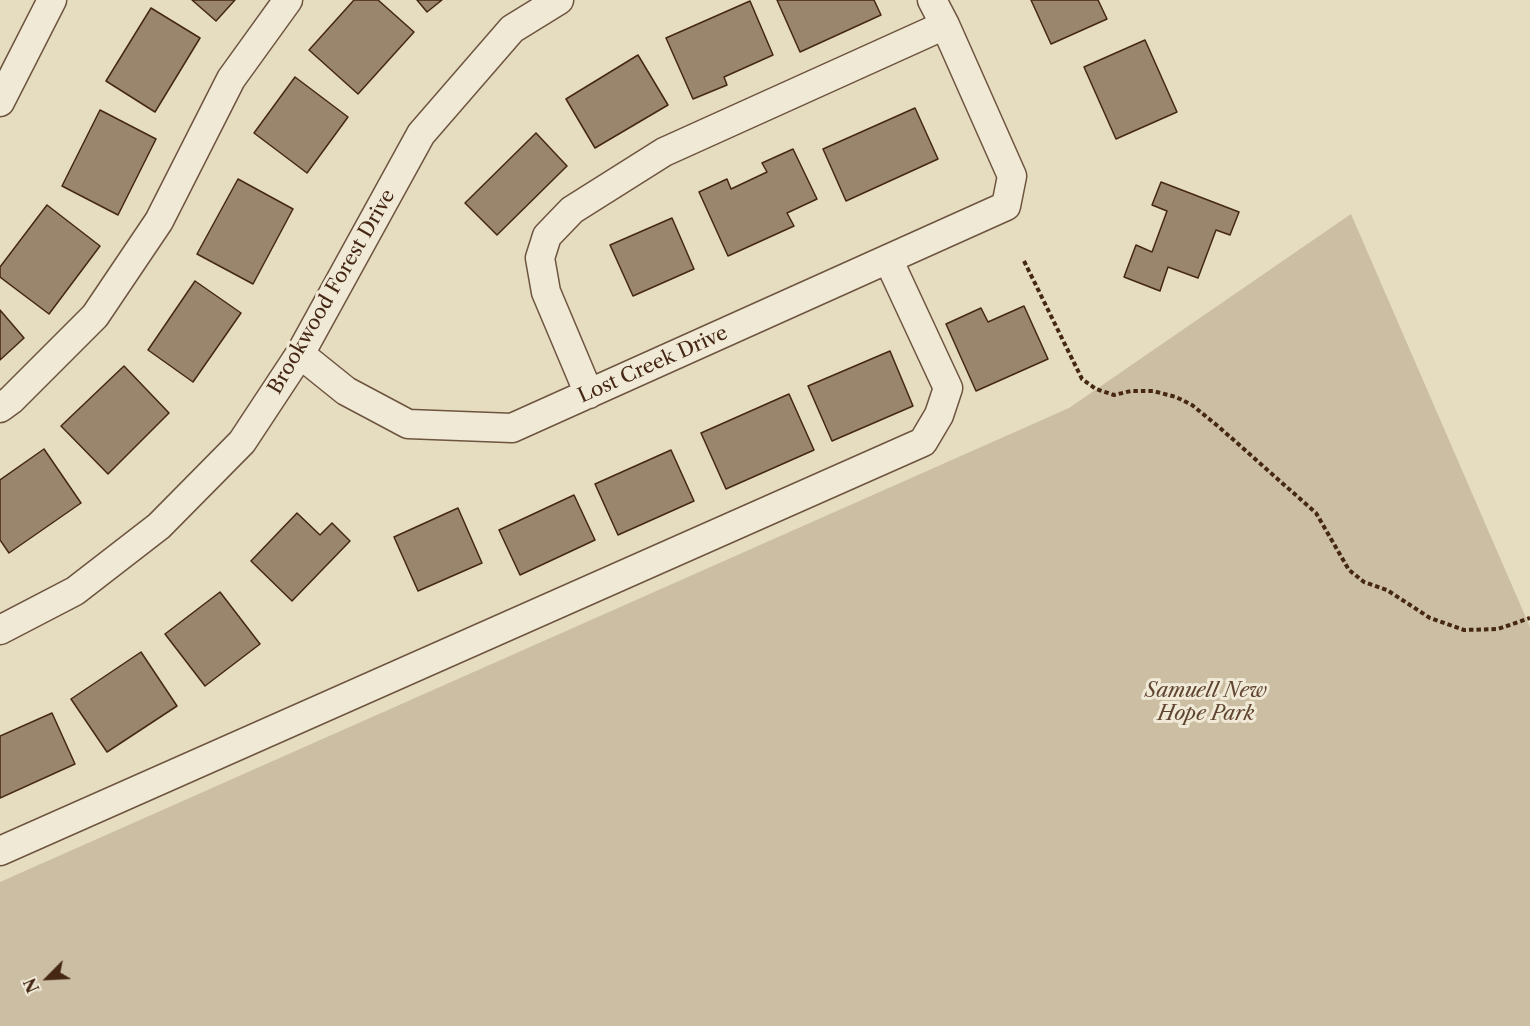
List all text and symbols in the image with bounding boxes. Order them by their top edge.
street label: Brookwood Forest Drive [263,185,401,399]
street label: Lost Creek Drive [574,321,732,409]
park label: Samuell New Hope Park [1145,679,1267,726]
north arrow [18,948,78,1008]
text: N [20,975,44,996]

